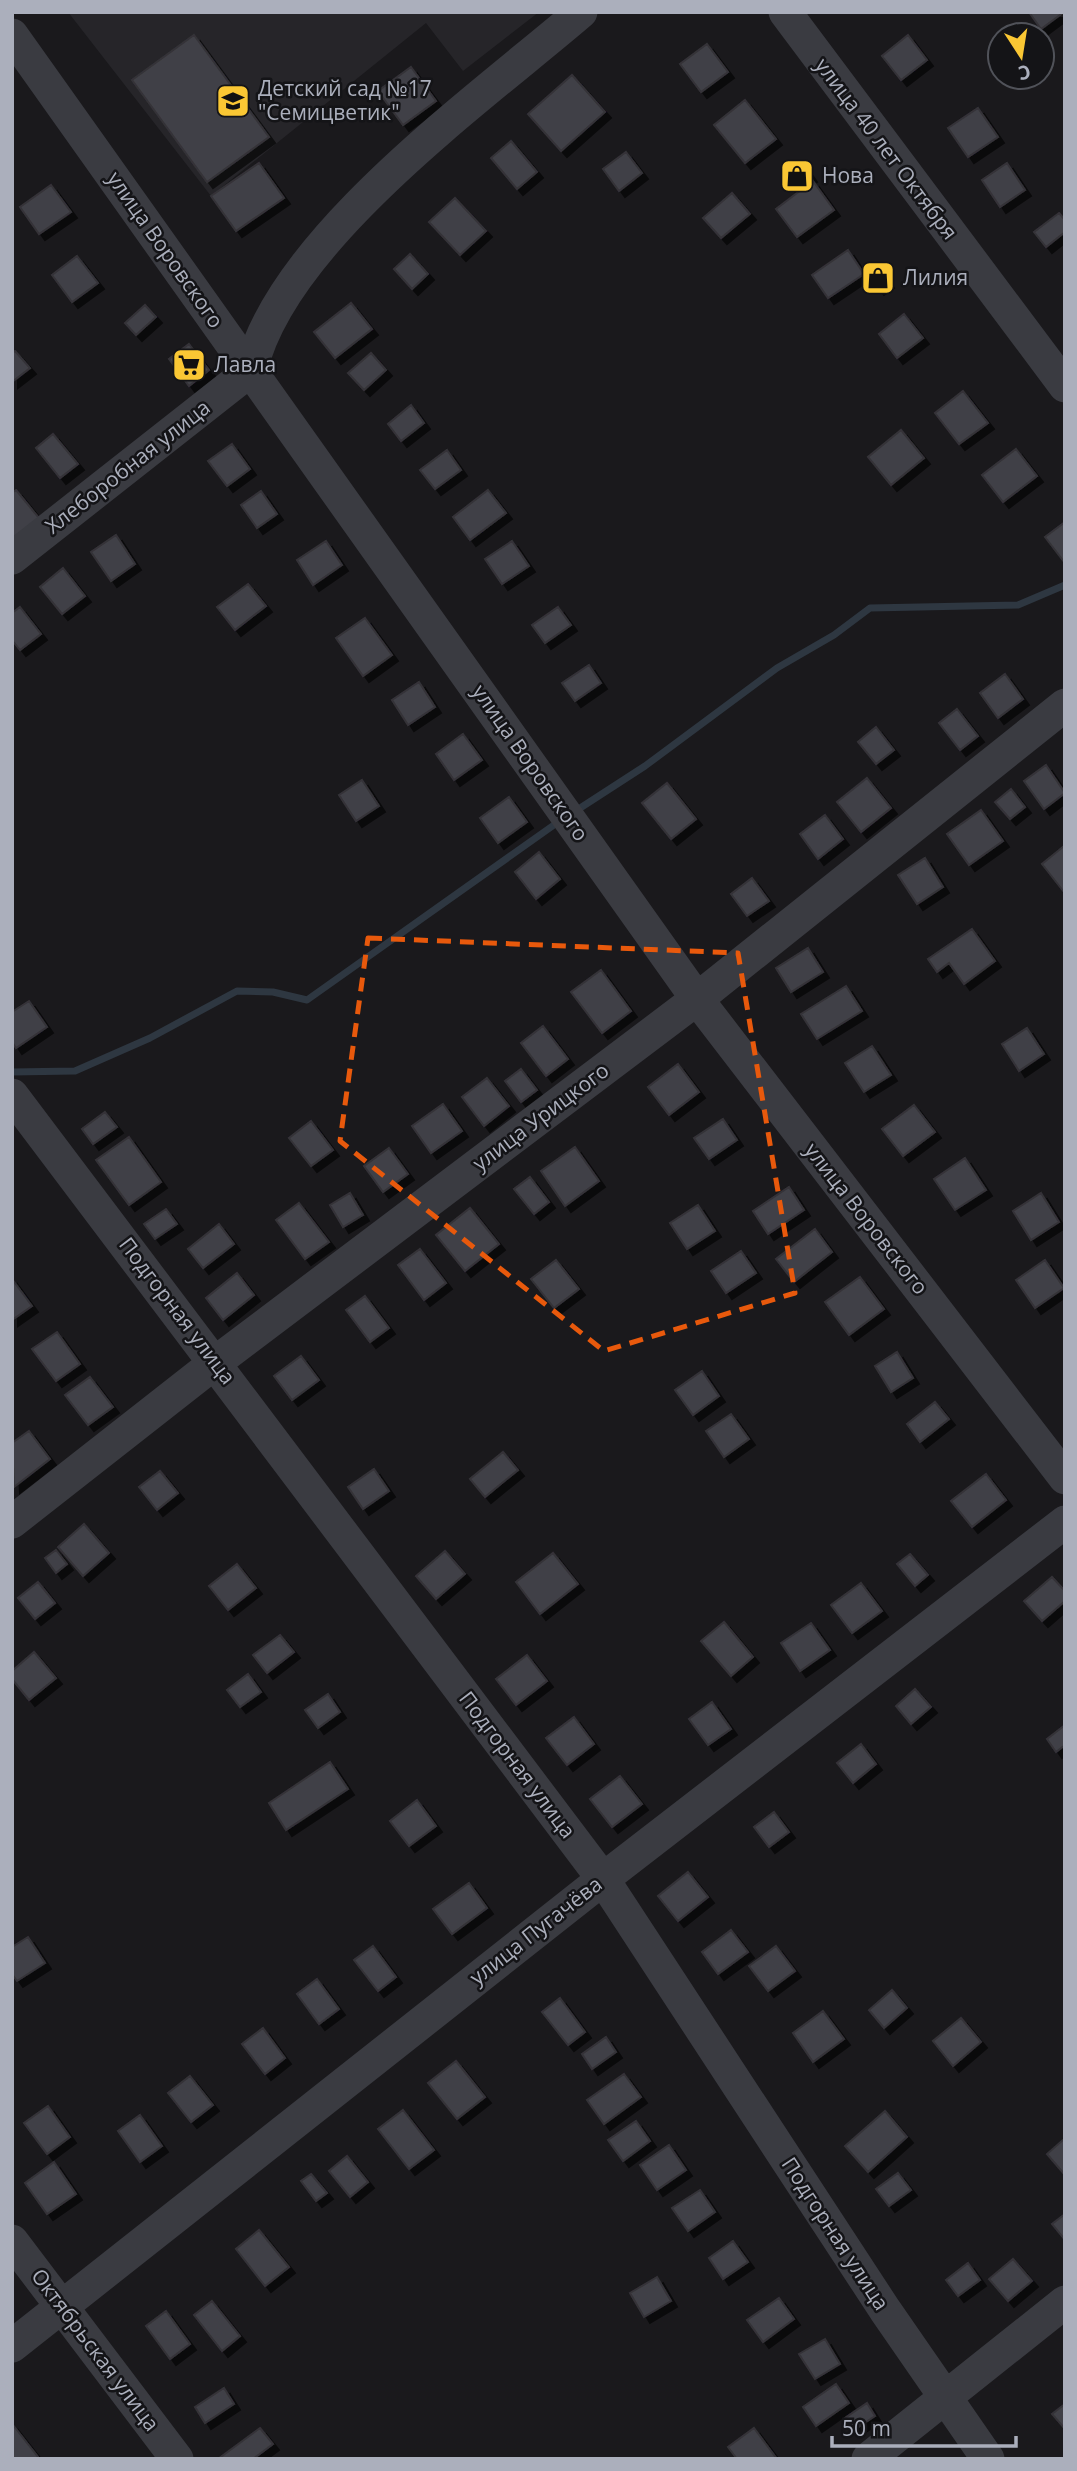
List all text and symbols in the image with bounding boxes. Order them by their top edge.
north arrow [986,21,1056,91]
street label: улица 40 лет Октября [809,52,964,245]
text: С [1016,59,1033,87]
place label: Детский сад №17 "Семицветик" [258,74,432,126]
school or university icon: Детский сад №17 "Семицветик" [214,82,252,120]
shop icon: Нова [778,157,816,195]
place label: Нова [822,161,874,189]
street label: улица Воровского [101,166,230,333]
shop icon: Лилия [859,259,897,297]
place label: Лилия [903,263,968,291]
supermarket icon: Лавла [170,346,208,384]
place label: Лавла [214,350,276,378]
street label: Хлеборобная улица [39,393,216,539]
street label: улица Воровского [466,679,595,846]
street label: улица Урицкого [467,1056,614,1177]
street label: улица Воровского [799,1137,935,1300]
street label: Подгорная улица [113,1231,242,1390]
street label: Подгорная улица [453,1685,582,1844]
street label: улица Пугачёва [463,1870,607,1991]
street label: Подгорная улица [776,2151,896,2315]
street label: Октябрьская улица [25,2262,166,2436]
scale bar [832,2404,1016,2448]
text: 50 m [842,2414,891,2442]

